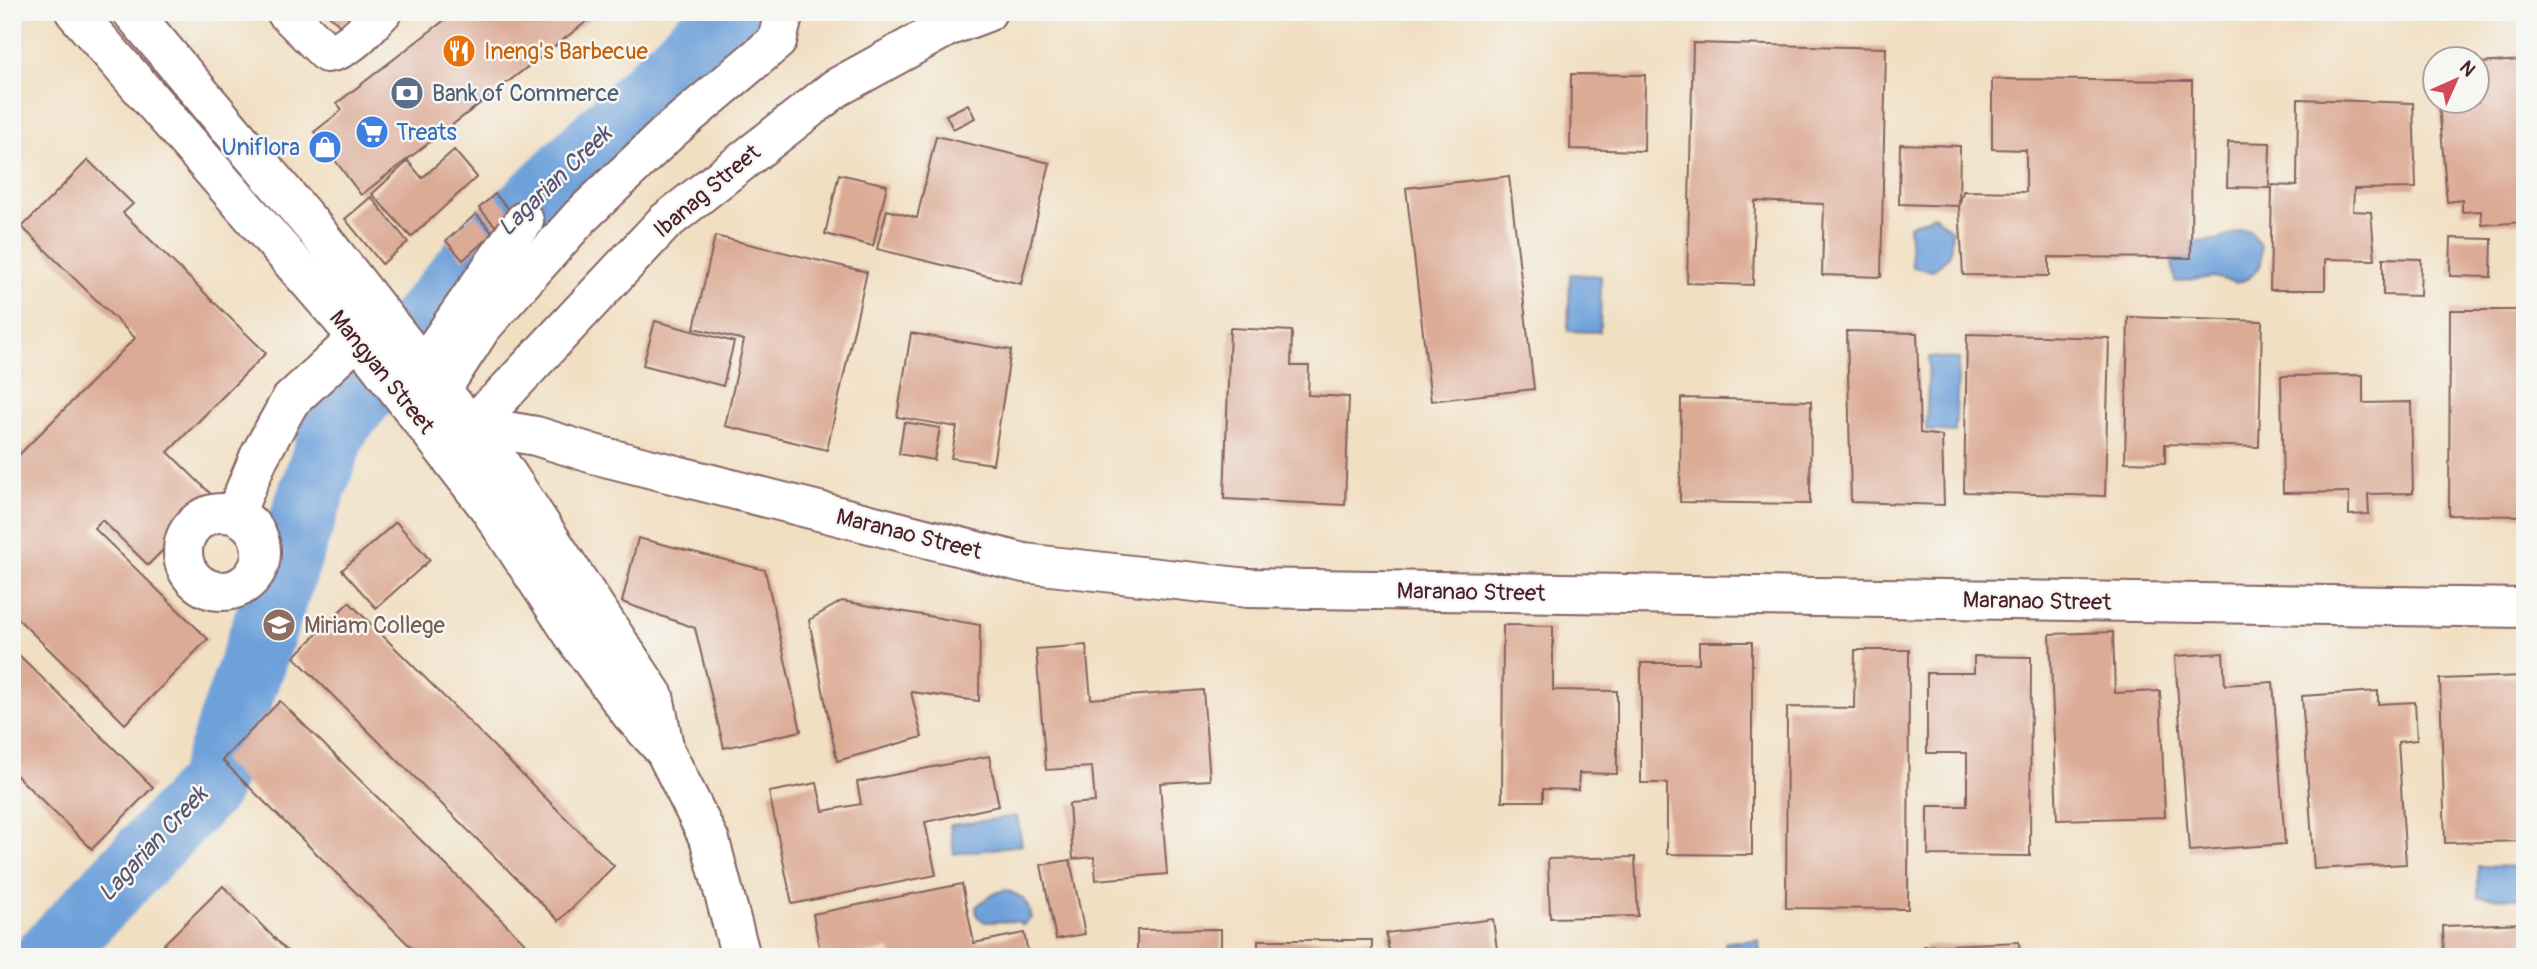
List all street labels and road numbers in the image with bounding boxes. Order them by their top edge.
street label: Ibanag Street [648,138,767,244]
street label: Mangyan Street [323,304,441,441]
street label: Maranao Street [833,502,985,566]
street label: Maranao Street [1396,576,1546,608]
street label: Maranao Street [1962,585,2112,617]

